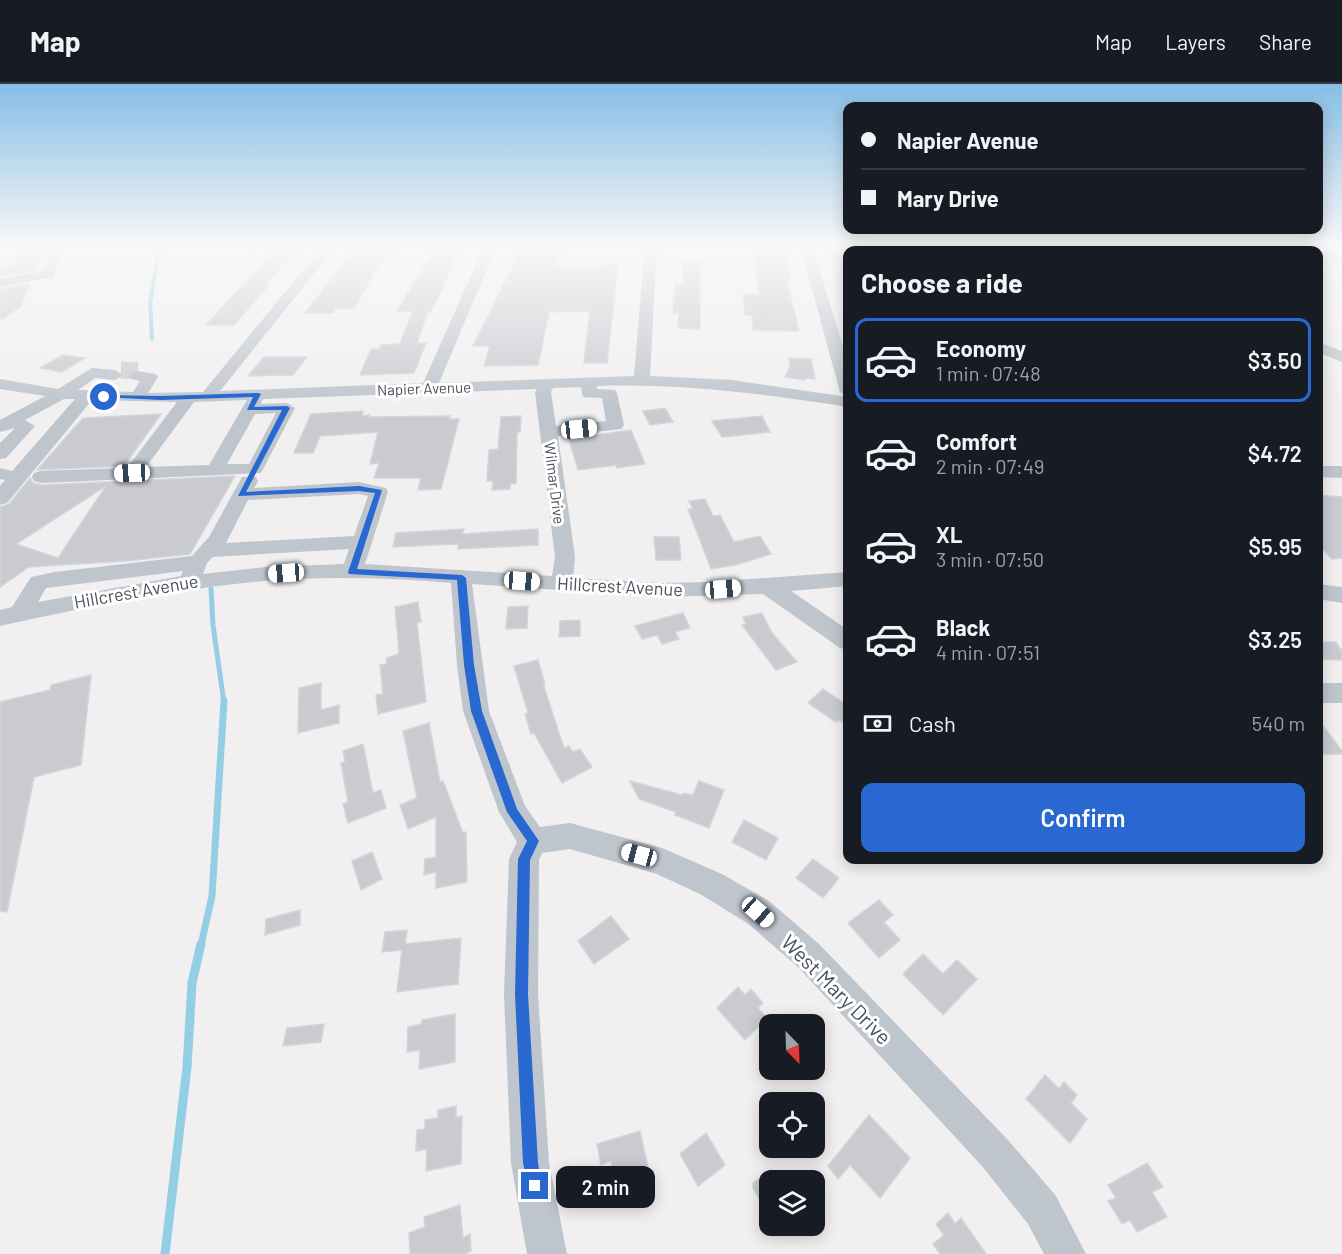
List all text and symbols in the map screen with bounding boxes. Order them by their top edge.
text: Map [30,24,81,58]
text: Map [1095,29,1132,54]
text: Layers [1165,29,1226,54]
text: Share [1259,29,1312,54]
text: Napier Avenue [897,127,1039,153]
text: Mary Drive [897,185,999,211]
text: Choose a ride [861,266,1023,298]
icon: car [864,333,918,387]
text: Economy [936,335,1026,361]
text: $3.50 [1248,347,1302,373]
text: 1 min · 07:48 [936,361,1041,385]
street label: Napier Avenue [377,377,471,399]
route start [90,383,117,410]
car [560,418,598,440]
icon: car [864,426,918,480]
text: Comfort [936,428,1017,454]
text: $4.72 [1248,440,1302,466]
street label: Wilmar Drive [541,441,569,525]
text: 2 min · 07:49 [936,454,1044,478]
car [114,463,150,483]
icon: car [864,519,918,573]
text: XL [936,521,962,547]
text: $5.95 [1249,533,1302,559]
text: 3 min · 07:50 [936,547,1044,571]
car [267,563,305,583]
street label: Hillcrest Avenue [72,569,200,613]
car [503,571,541,591]
street label: Hillcrest Avenue [557,572,683,600]
car [704,578,742,600]
icon: car [864,612,918,666]
text: Black [936,614,990,640]
text: $3.25 [1248,626,1302,652]
text: 4 min · 07:51 [936,640,1040,664]
icon: cash [861,707,894,740]
text: Cash [909,710,956,736]
text: 540 m [1252,711,1305,735]
button: Confirm [861,783,1305,852]
car [619,842,659,868]
car [739,893,777,931]
street label: West Mary Drive [777,929,897,1049]
north arrow [759,1014,825,1080]
map controls [759,1014,825,1236]
button: locate [759,1092,825,1158]
callout: 2 min [556,1165,655,1207]
button: layers [759,1170,825,1236]
route end [521,1172,548,1199]
text: 2 min [582,1175,629,1199]

